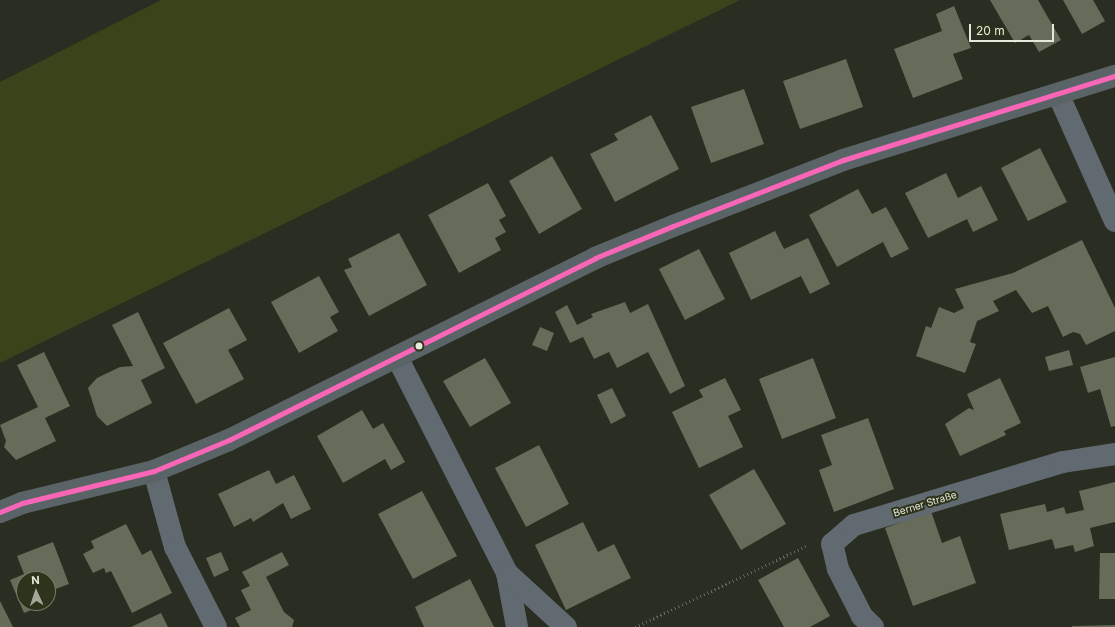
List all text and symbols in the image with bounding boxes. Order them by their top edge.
scale bar [971,16,1056,42]
text: 20 m [976,23,1005,38]
unlabelled marker [414,341,424,351]
street label: Berner Straße [892,489,958,519]
north arrow [16,571,56,611]
text: N [31,573,40,587]

